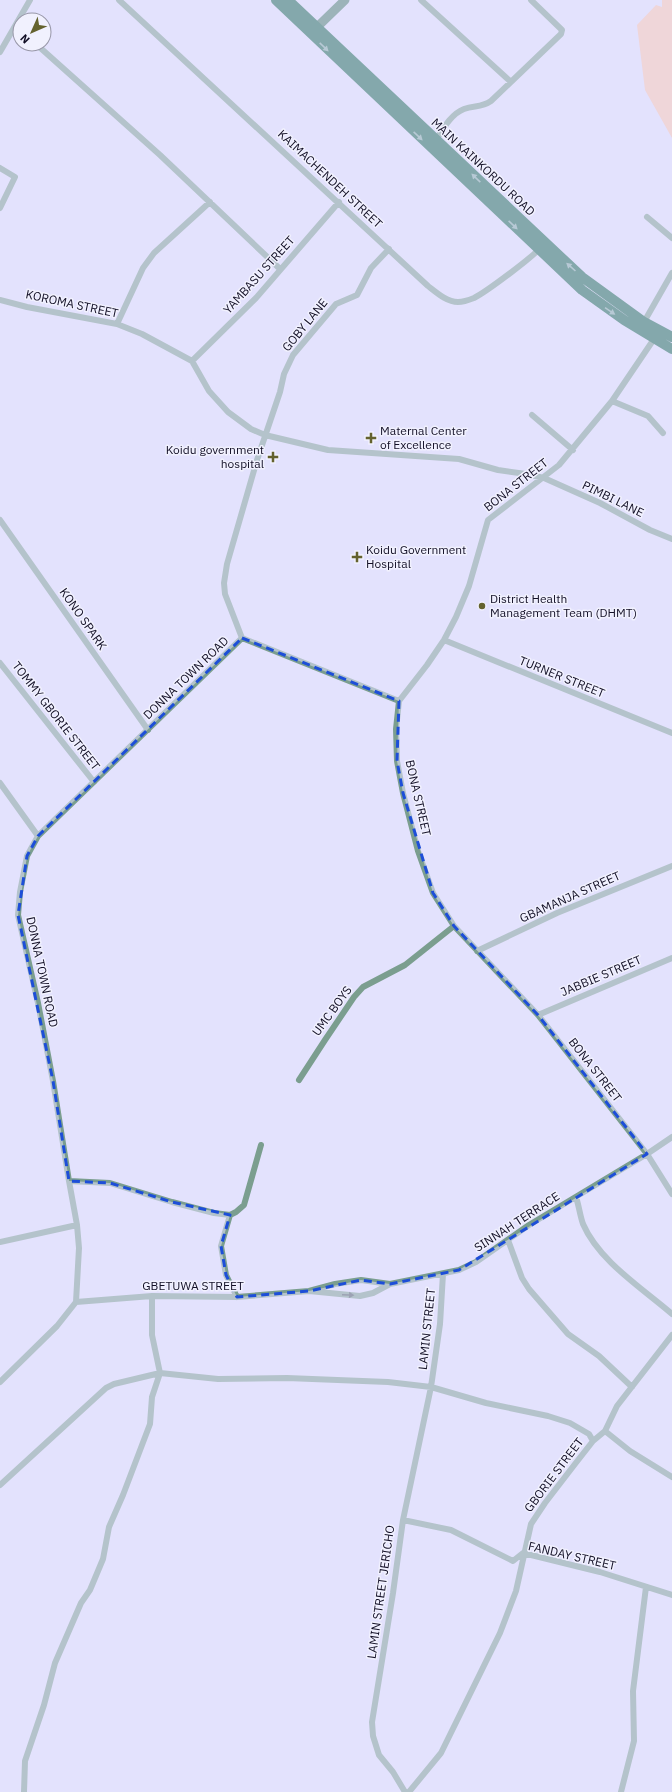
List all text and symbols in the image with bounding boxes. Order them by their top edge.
north arrow [12,12,52,52]
text: N [17,31,33,47]
one-way arrow [319,42,329,52]
street label: MAIN KAINKORDU ROAD [428,115,538,219]
street label: KAIMACHENDEH STREET [275,126,386,231]
one-way arrow [413,131,423,141]
one-way arrow [471,174,481,183]
one-way arrow [507,221,518,230]
street label: YAMBASU STREET [220,233,298,317]
one-way arrow [566,263,576,272]
street label: KOROMA STREET [24,286,120,321]
street label: GOBY LANE [279,295,330,354]
one-way arrow [605,307,616,314]
place label: Maternal Center of Excellence [380,423,467,452]
marker: Maternal Center of Excellence [365,432,377,444]
place label: Koidu government hospital [166,442,264,471]
marker: Koidu government hospital [267,451,279,463]
street label: BONA STREET [481,455,551,514]
street label: PIMBI LANE [580,477,646,520]
place label: Koidu Government Hospital [366,542,466,571]
marker: Koidu Government Hospital [351,551,363,563]
street label: KONO SPARK [57,585,111,653]
place label: District Health Management Team (DHMT) [490,591,637,620]
marker: District Health Management Team (DHMT) [477,601,487,611]
street label: DONNA TOWN ROAD [140,633,231,722]
street label: TURNER STREET [517,653,607,701]
street label: TOMMY GBORIE STREET [9,658,104,773]
street label: BONA STREET [402,758,435,837]
street label: GBAMANJA STREET [517,868,623,925]
street label: DONNA TOWN ROAD [23,915,62,1029]
street label: JABBIE STREET [558,952,644,999]
street label: UMC BOYS [308,983,355,1039]
street label: BONA STREET [566,1035,625,1105]
street label: SINNAH TERRACE [471,1188,562,1255]
street label: GBETUWA STREET [142,1278,244,1293]
street label: LAMIN STREET [415,1287,438,1371]
one-way arrow [342,1292,354,1299]
street label: GBORIE STREET [521,1434,587,1515]
street label: LAMIN STREET JERICHO [364,1524,397,1660]
street label: FANDAY STREET [527,1538,618,1573]

